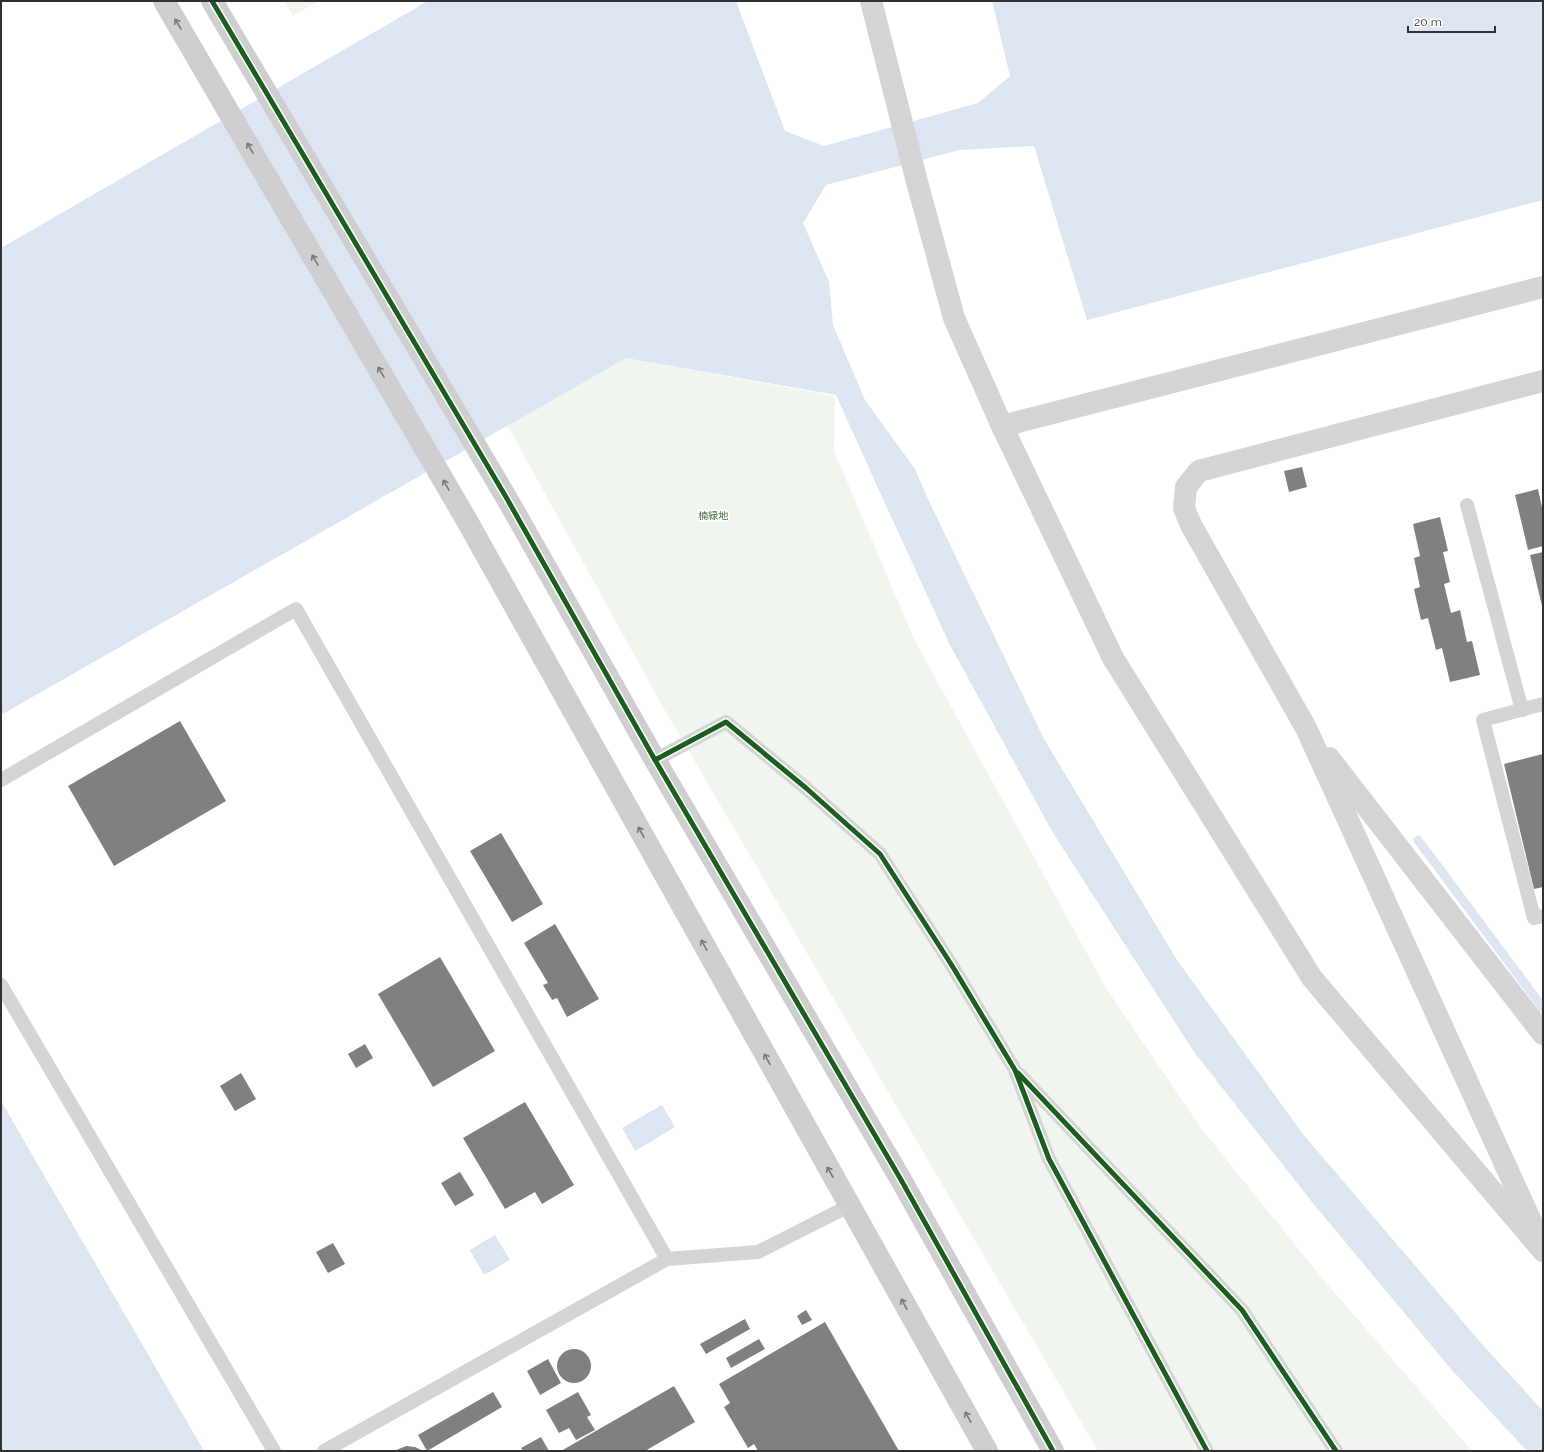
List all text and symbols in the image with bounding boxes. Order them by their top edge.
scale bar [1408,8,1495,34]
text: 20 m [1414,15,1442,29]
one-way arrow [174,19,182,30]
one-way arrow [246,142,254,154]
one-way arrow [311,254,319,266]
one-way arrow [376,367,384,379]
one-way arrow [441,479,449,491]
park label: 楠緑地 [698,510,729,521]
one-way arrow [636,826,644,838]
one-way arrow [700,939,707,951]
one-way arrow [763,1053,771,1065]
one-way arrow [826,1167,834,1179]
one-way arrow [900,1298,907,1310]
one-way arrow [963,1411,971,1423]

